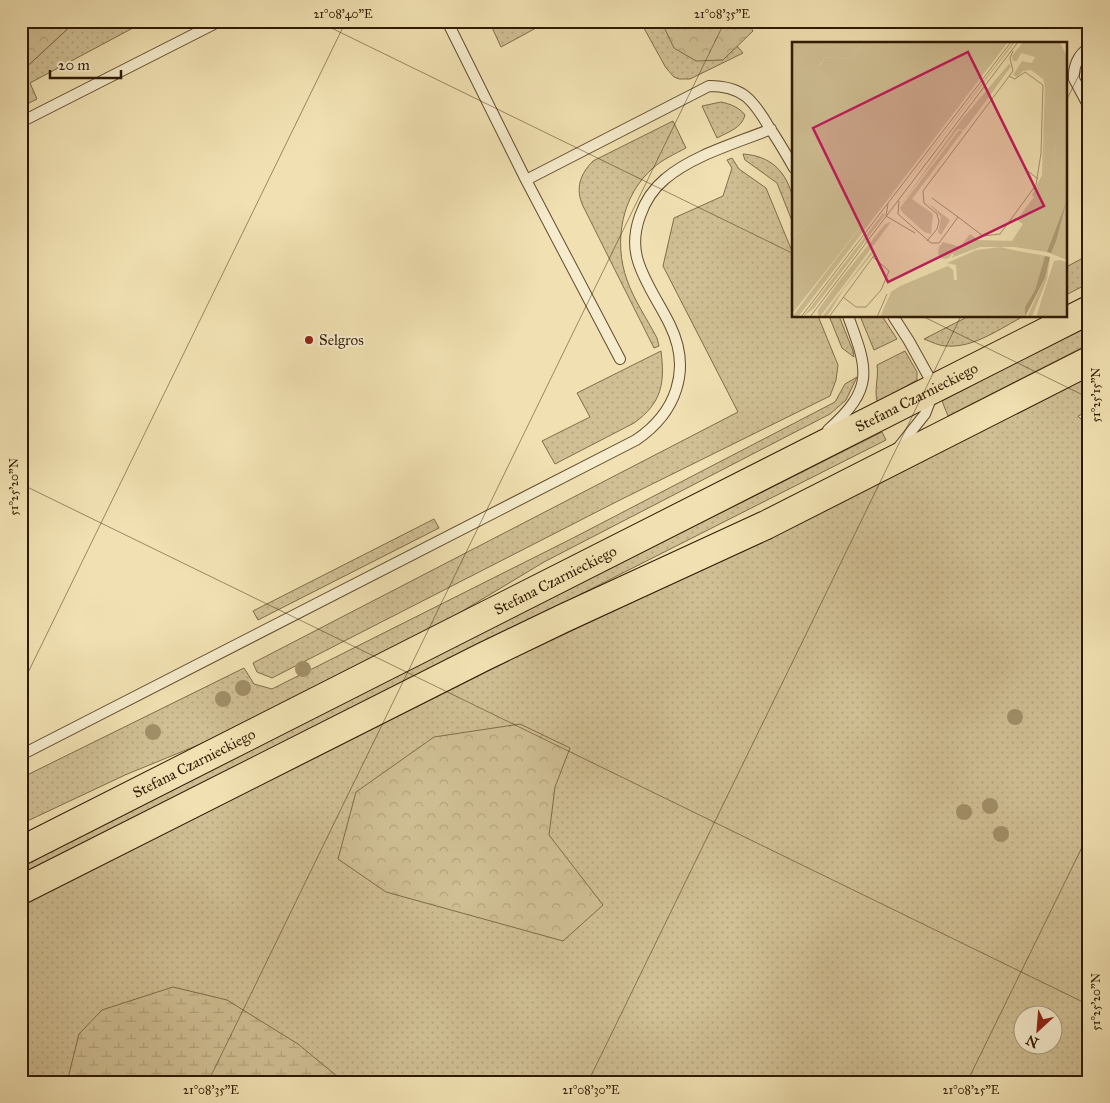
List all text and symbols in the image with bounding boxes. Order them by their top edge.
text: 21°08'40"E [313,7,373,21]
text: 21°08'35"E [694,7,750,21]
inset map [792,42,1068,318]
scale bar [50,48,121,80]
text: 20 m [58,56,90,74]
place label: Selgros [319,331,364,349]
marker: Selgros [303,334,315,346]
street label: Stefana Czarnieckiego [852,359,981,436]
text: 51°25'15"N [1089,367,1103,423]
text: 51°25'20"N [7,458,21,516]
street label: Stefana Czarnieckiego [491,542,620,619]
street label: Stefana Czarnieckiego [130,725,259,802]
text: 51°25'20"N [1089,973,1103,1031]
north arrow [1012,1006,1062,1056]
text: N [1023,1031,1042,1051]
text: 21°08'35"E [183,1083,239,1097]
text: 21°08'30"E [562,1083,620,1097]
text: 21°08'25"E [943,1083,1000,1097]

